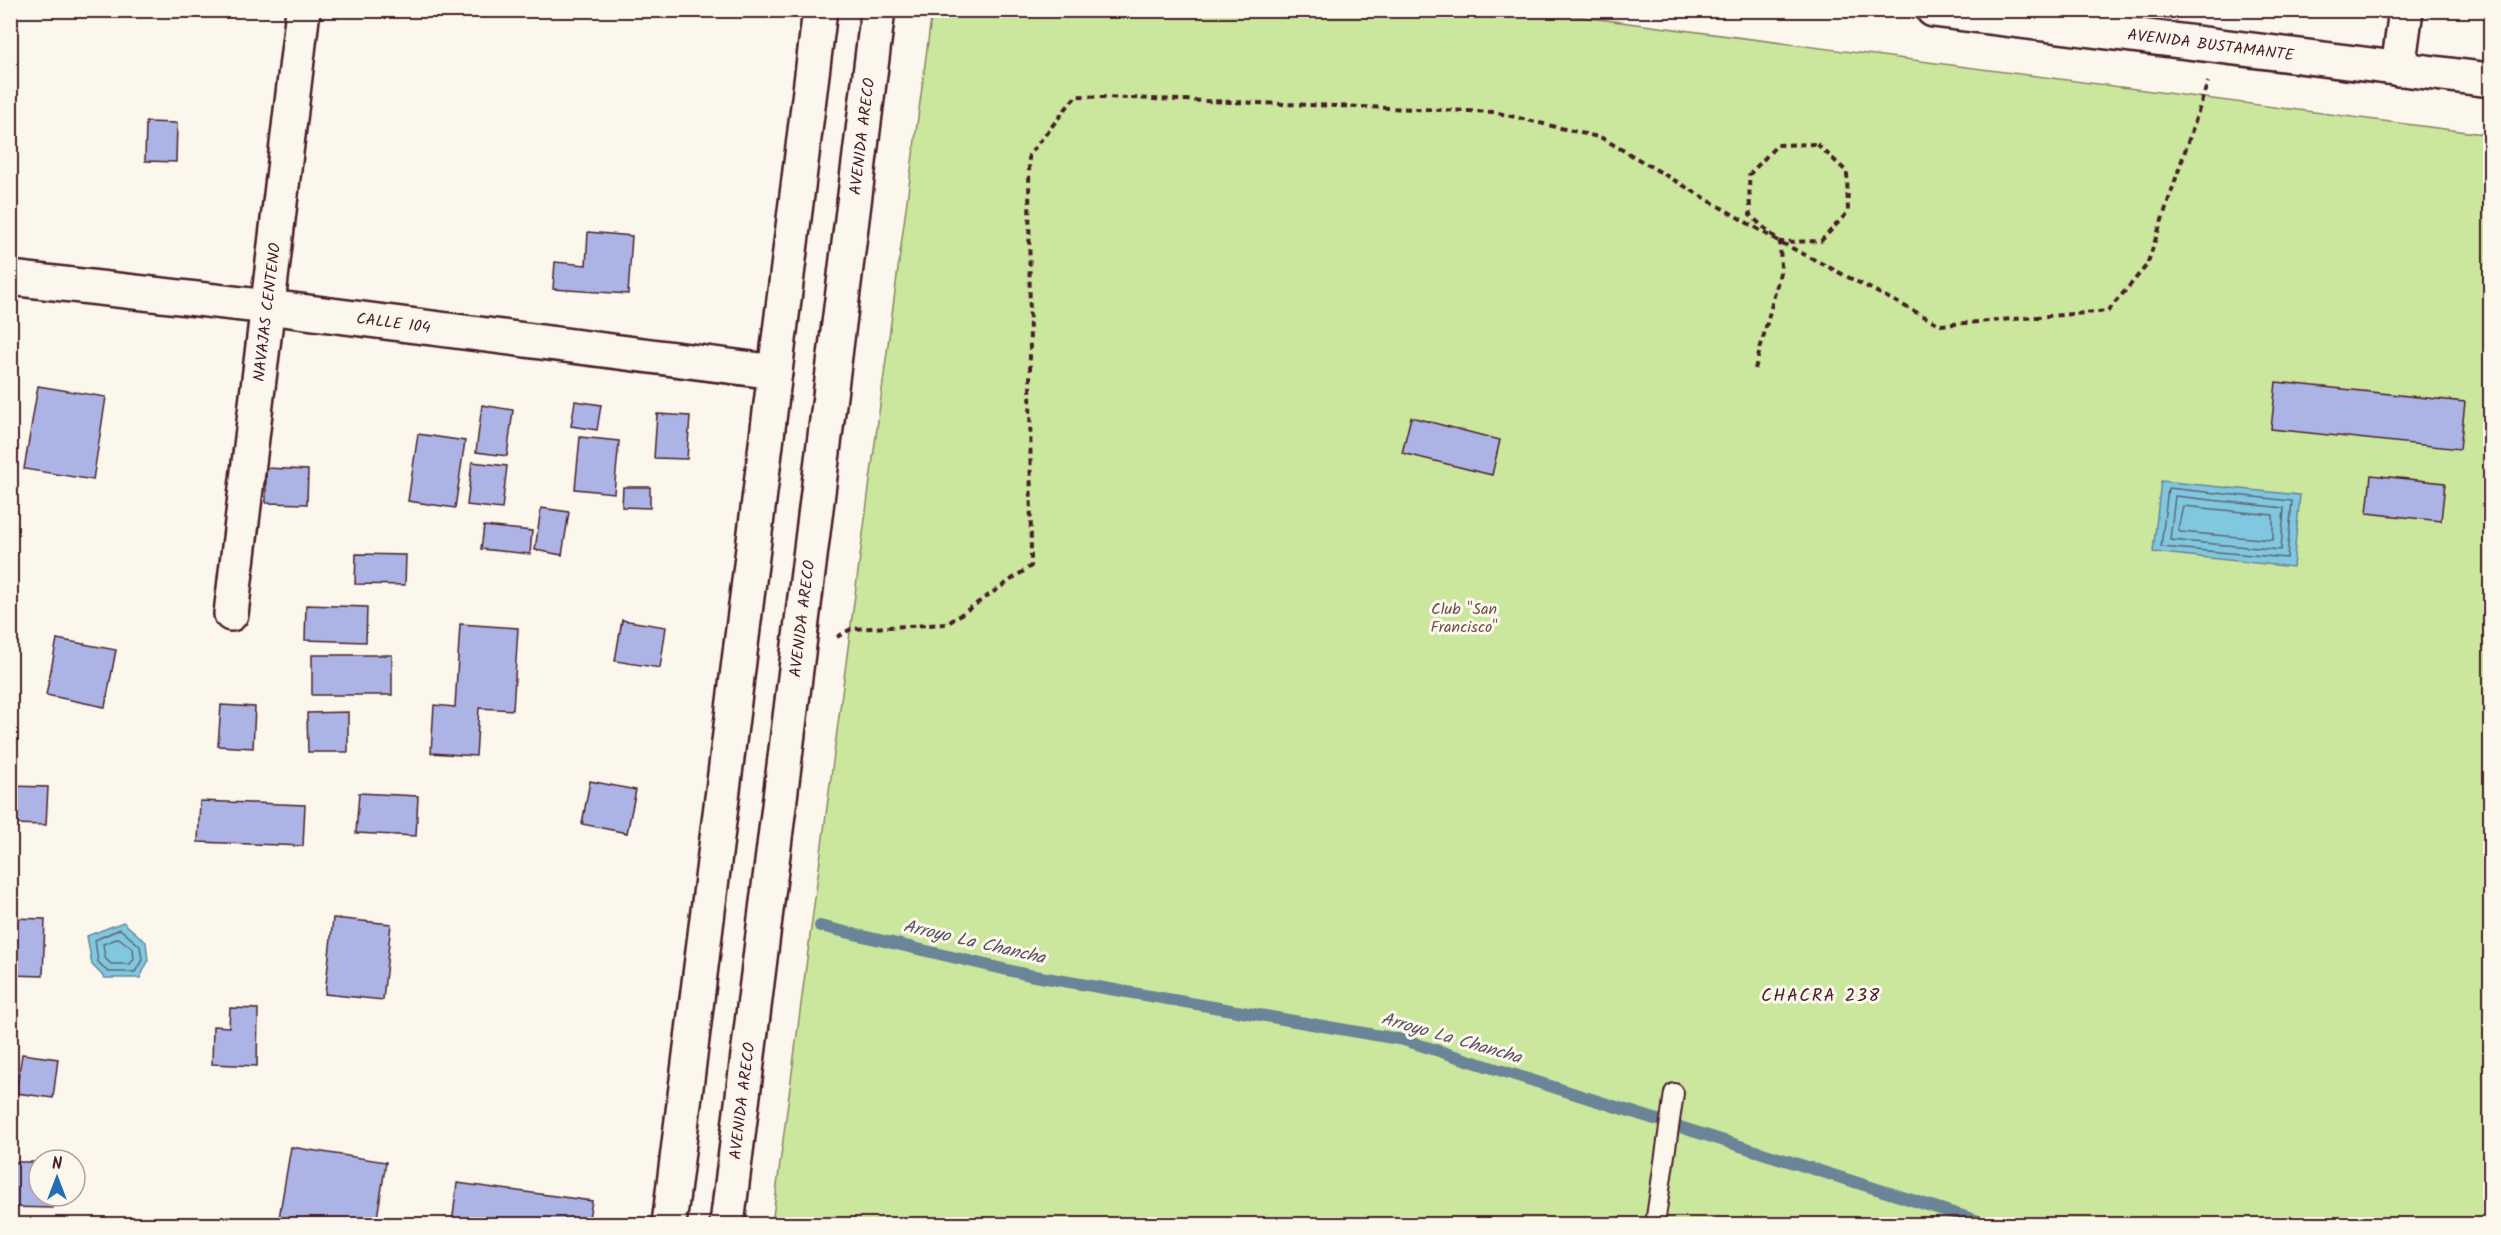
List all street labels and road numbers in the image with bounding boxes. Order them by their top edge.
street label: AVENIDA BUSTAMANTE [2126,22,2296,68]
street label: AVENIDA ARECO [843,76,882,196]
street label: NAVAJAS CENTENO [246,241,288,383]
street label: CALLE 104 [355,306,432,340]
street label: AVENIDA ARECO [783,558,822,679]
street label: AVENIDA ARECO [723,1041,762,1161]

